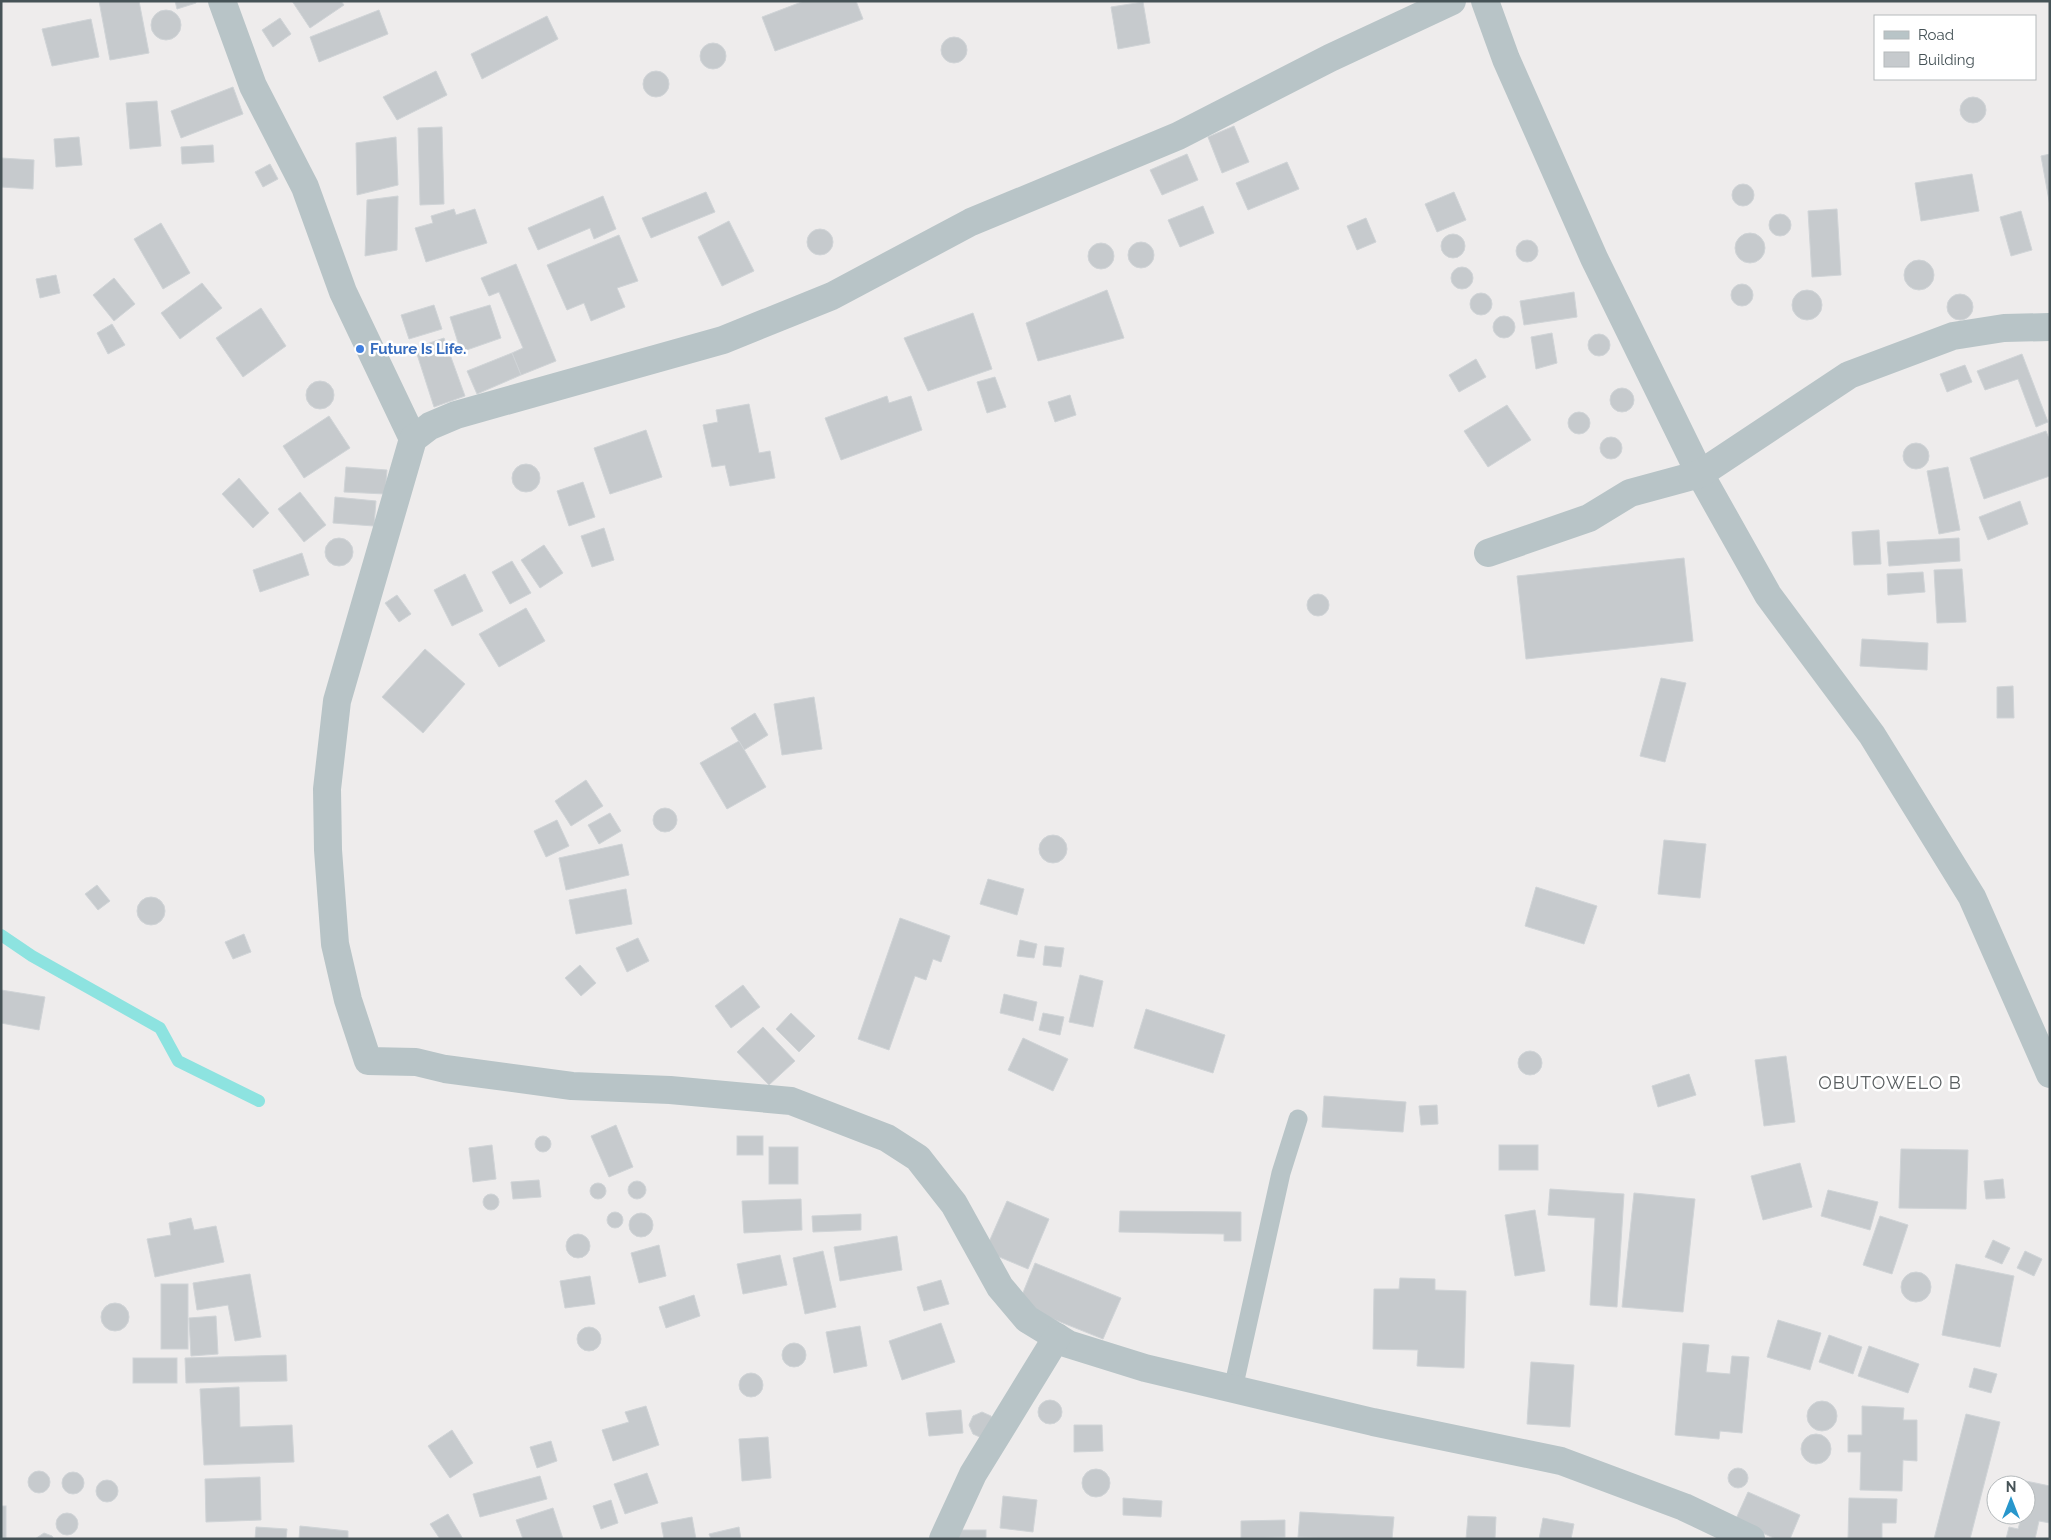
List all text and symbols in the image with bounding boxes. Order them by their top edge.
legend [1874,15,2036,80]
text: Road [1918,26,1954,44]
text: Building [1918,51,1975,69]
place label: Future Is Life. [370,340,466,358]
marker: Future Is Life. [354,343,366,355]
district label: OBUTOWELO B [1818,1072,1962,1093]
north arrow [1986,1475,2036,1525]
text: N [2006,1479,2016,1495]

